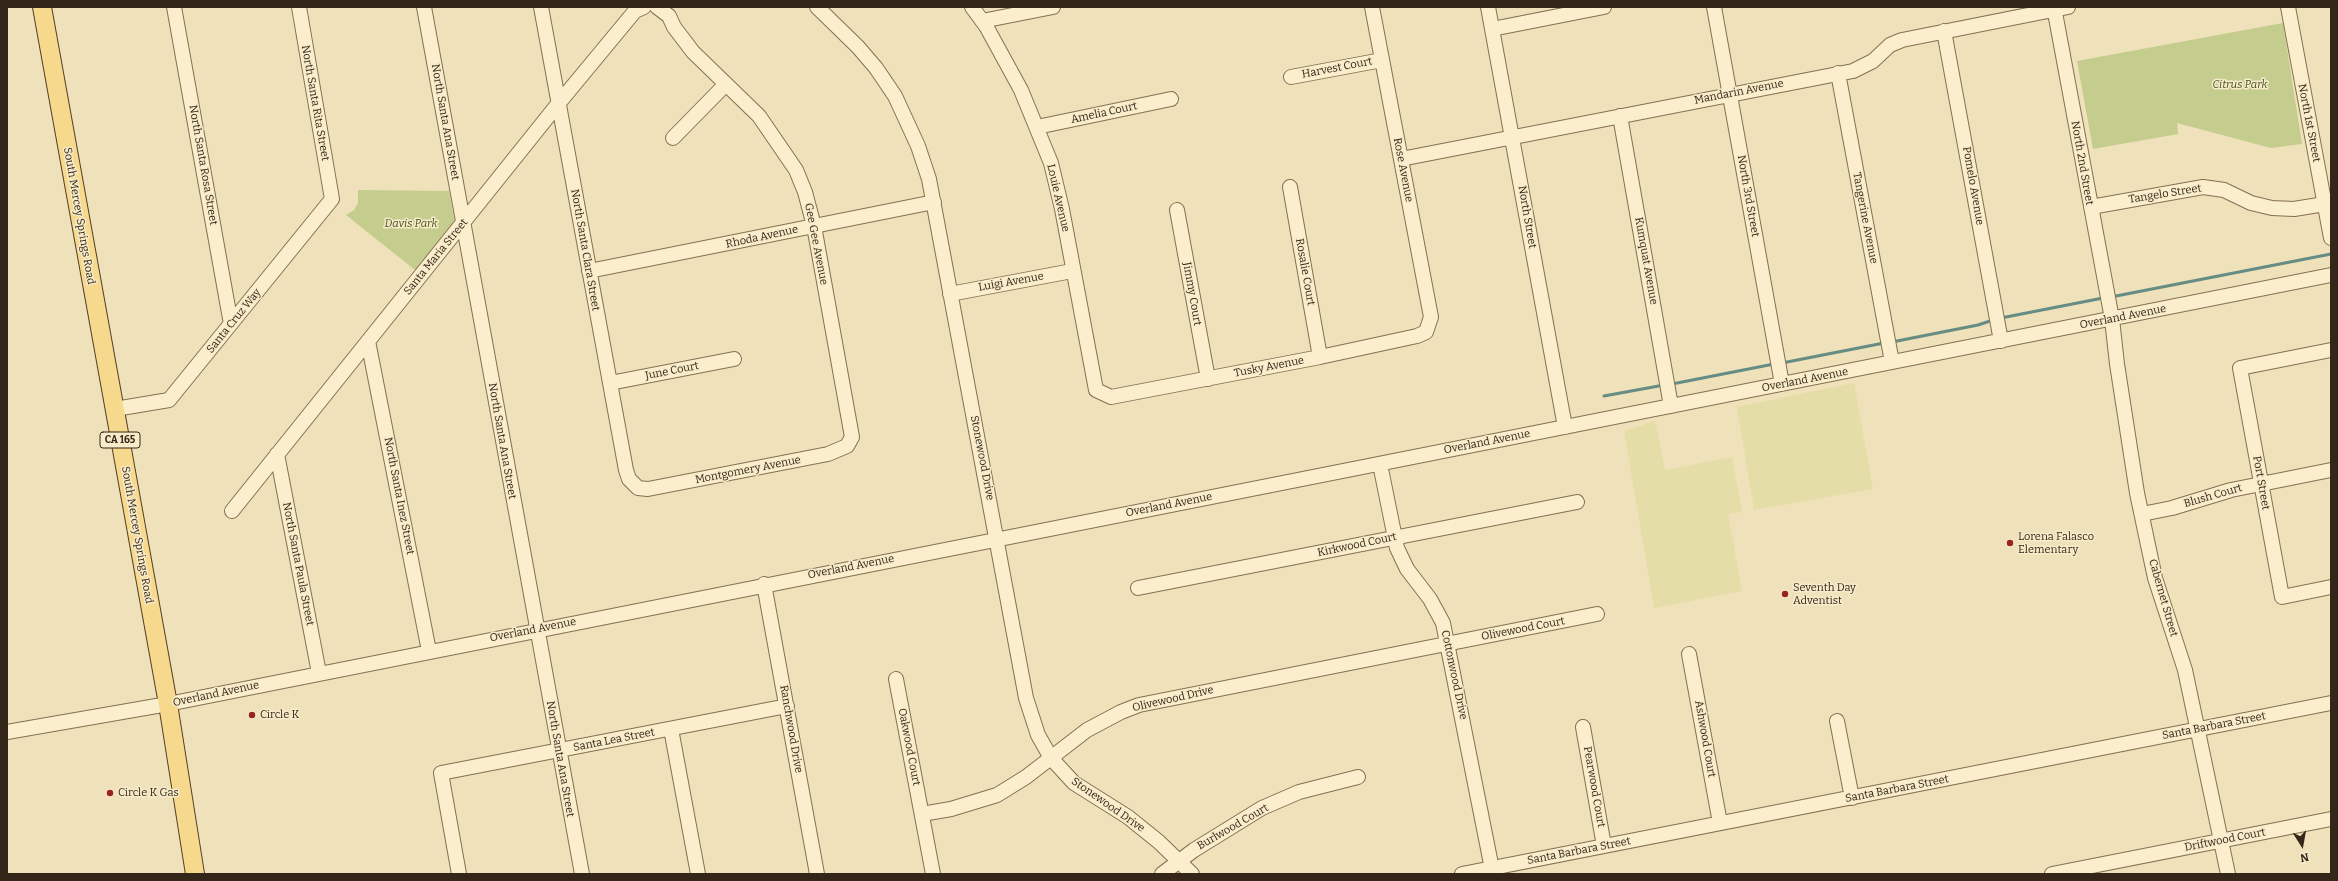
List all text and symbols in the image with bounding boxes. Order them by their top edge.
street label: North Santa Rita Street [298,44,332,162]
street label: Harvest Court [1301,55,1373,81]
street label: North Santa Ana Street [428,63,462,181]
street label: Mandarin Avenue [1693,77,1785,107]
park label: Citrus Park [2213,78,2267,92]
street label: North 1st Street [2295,83,2323,163]
street label: Amelia Court [1070,100,1138,126]
street label: North Santa Rosa Street [186,104,220,226]
street label: North 2nd Street [2068,120,2096,206]
street label: Rose Avenue [1390,137,1416,203]
street label: South Mercey Springs Road [60,146,98,286]
street label: Pomelo Avenue [1960,146,1986,226]
street label: North 3rd Street [1734,154,1762,238]
street label: Louie Avenue [1044,163,1072,233]
street label: Tangerine Avenue [1850,171,1880,265]
street label: Tangelo Street [2128,182,2202,206]
street label: North Street [1515,184,1539,250]
street label: North Santa Clara Street [568,188,602,312]
street label: Gee Gee Avenue [802,202,830,286]
street label: Santa Maria Street [401,216,471,298]
street label: Kumquat Avenue [1632,216,1660,306]
park label: Davis Park [385,217,437,231]
street label: Rhoda Avenue [725,223,799,251]
street label: Rosalie Court [1293,237,1317,307]
street label: Jimmy Court [1180,261,1204,327]
street label: Luigi Avenue [977,270,1045,294]
street label: Santa Cruz Way [204,286,264,356]
street label: Overland Avenue [2079,302,2167,332]
street label: Tusky Avenue [1233,354,1305,380]
street label: June Court [644,359,700,383]
street label: Overland Avenue [1761,365,1849,395]
street label: North Santa Ana Street [485,382,519,500]
street label: Stonewood Drive [967,414,997,502]
street label: Overland Avenue [1443,427,1531,457]
road number: CA 165 [100,432,140,448]
street label: North Santa Inez Street [381,436,417,556]
street label: Montgomery Avenue [694,453,802,487]
street label: Port Street [2250,455,2272,511]
street label: South Mercey Springs Road [118,465,156,605]
street label: Blush Court [2182,481,2244,511]
street label: Overland Avenue [1125,490,1213,520]
street label: North Santa Paula Street [280,501,316,627]
street label: Kirkwood Court [1316,530,1398,560]
place label: Lorena Falasco Elementary [2018,530,2094,556]
marker: Lorena Falasco Elementary [2005,538,2015,548]
street label: Overland Avenue [807,552,895,582]
street label: Cabernet Street [2146,558,2180,638]
place label: Seventh Day Adventist [1793,581,1856,607]
marker: Seventh Day Adventist [1780,589,1790,599]
street label: Olivewood Court [1480,614,1566,644]
street label: Overland Avenue [489,615,577,645]
street label: Cottonwood Drive [1438,629,1470,721]
street label: Overland Avenue [172,678,260,710]
street label: Olivewood Drive [1131,683,1215,715]
street label: Ranchwood Drive [777,684,805,774]
street label: Ashwood Court [1692,699,1718,779]
street label: North Santa Ana Street [543,700,577,818]
street label: Oakwood Court [895,707,923,787]
place label: Circle K [260,708,299,722]
street label: Santa Barbara Street [2161,709,2267,743]
marker: Circle K [247,710,257,720]
street label: Santa Lea Street [572,726,656,754]
street label: Pearwood Court [1580,745,1608,829]
street label: Santa Barbara Street [1844,772,1950,806]
street label: Stonewood Drive [1069,775,1147,835]
place label: Circle K Gas [118,786,179,800]
marker: Circle K Gas [105,788,115,798]
street label: Burlwood Court [1195,801,1271,853]
north arrow [2282,825,2322,865]
street label: Driftwood Court [2183,826,2267,854]
street label: Santa Barbara Street [1526,834,1632,868]
text: N [2299,850,2310,864]

